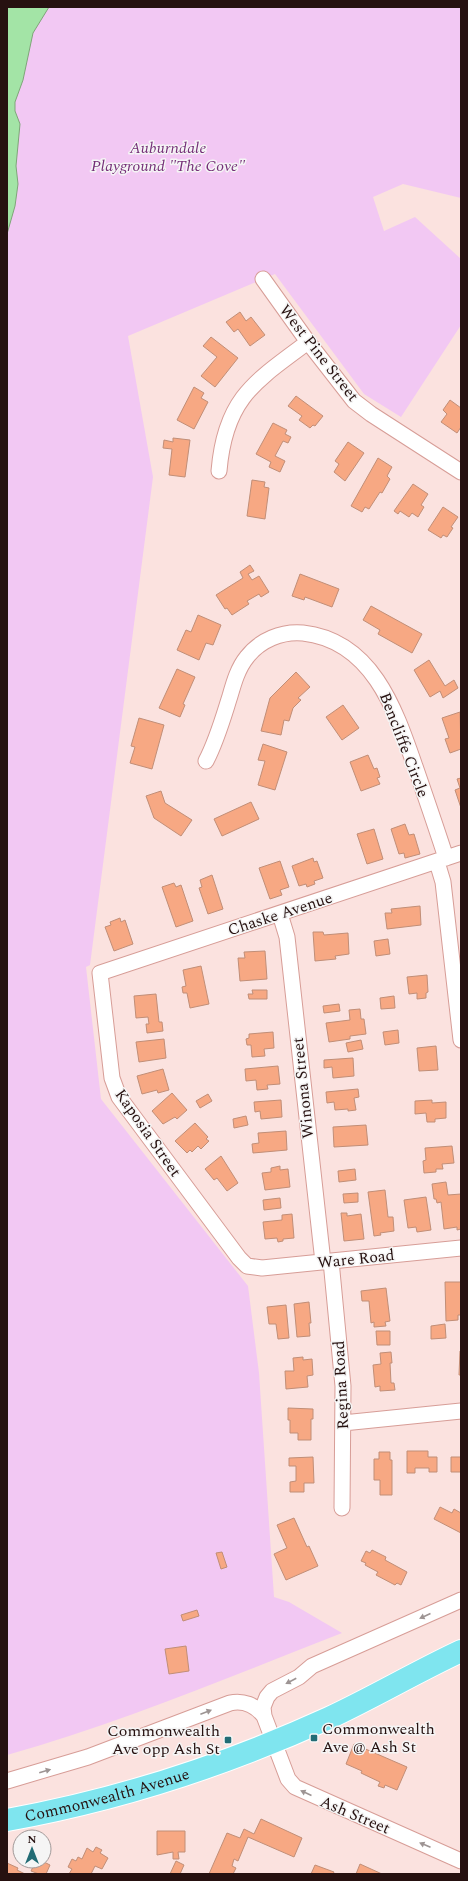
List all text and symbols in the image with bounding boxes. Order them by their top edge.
park label: Auburndale Playground "The Cove" [91,136,246,178]
street label: West Pine Street [273,299,365,407]
street label: Bencliffe Circle [373,689,435,801]
street label: Chaske Avenue [225,886,335,942]
street label: Winona Street [286,1036,320,1140]
street label: Kaposia Street [109,1084,187,1182]
street label: Ware Road [316,1243,396,1275]
street label: Regina Road [327,1340,355,1430]
one-way arrow [420,1613,431,1619]
one-way arrow [285,1678,296,1684]
one-way arrow [201,1709,213,1715]
place label: Commonwealth Ave @ Ash St [322,1717,435,1759]
place label: Commonwealth Ave opp Ash St [107,1719,220,1761]
marker: Commonwealth Ave @ Ash St [309,1733,319,1743]
marker: Commonwealth Ave opp Ash St [223,1735,233,1745]
street label: Commonwealth Avenue [22,1762,193,1828]
one-way arrow [39,1768,51,1774]
street label: Ash Street [316,1789,394,1841]
one-way arrow [300,1790,312,1797]
north arrow [12,1829,52,1869]
text: N [28,1831,37,1848]
one-way arrow [420,1842,431,1848]

